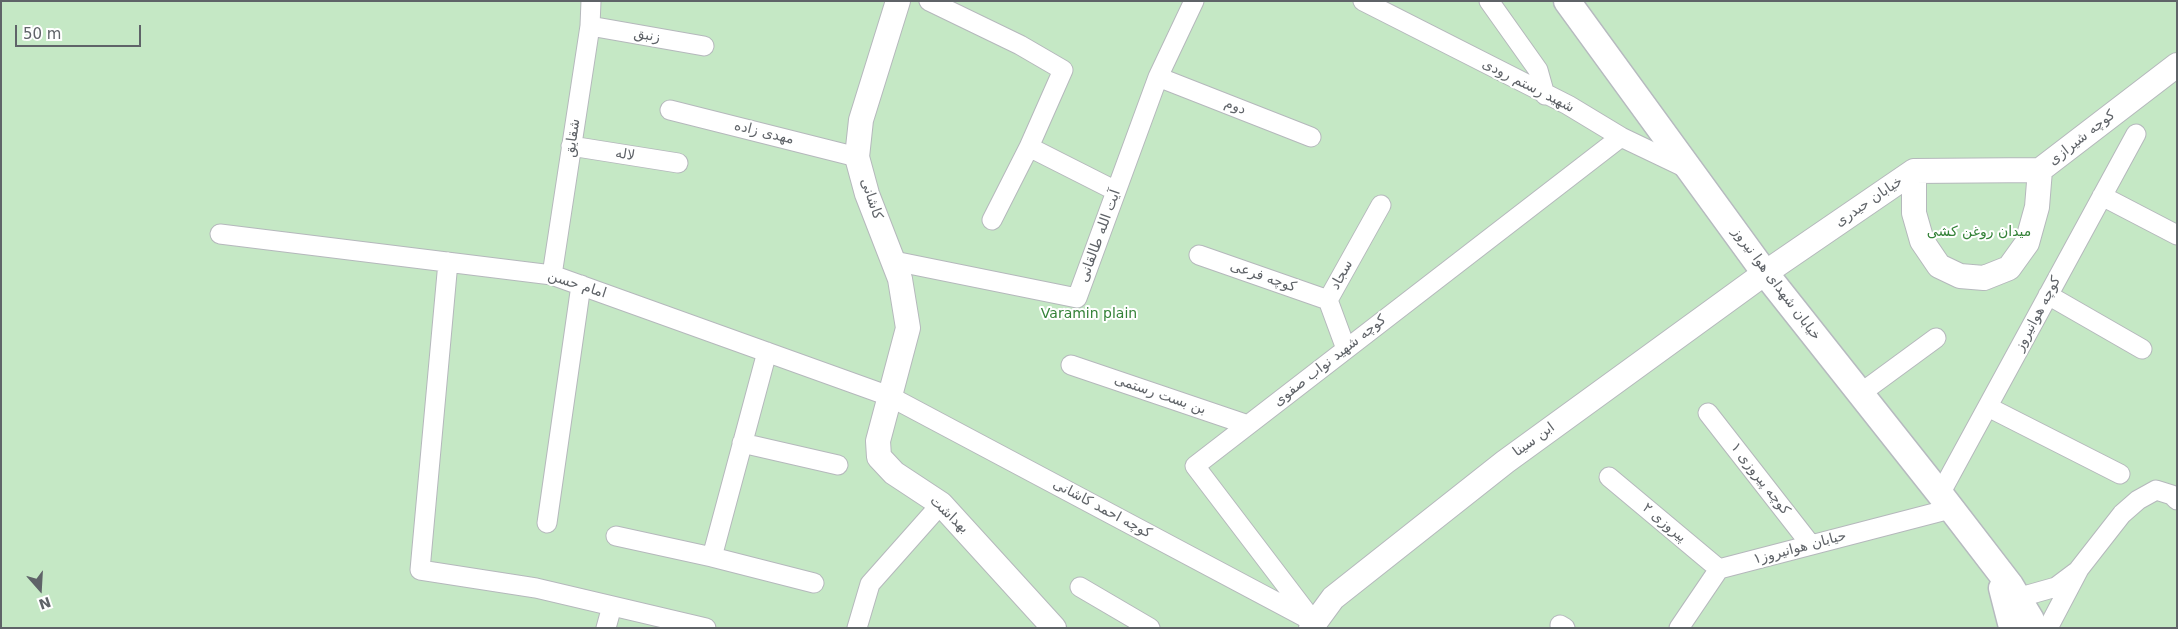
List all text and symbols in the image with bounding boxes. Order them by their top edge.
scale bar [18,15,144,47]
text: 50 m [23,25,61,43]
street label: زنبق [632,25,662,47]
street label: شهید رستم رودی [1479,55,1577,117]
street label: دوم [1222,95,1248,119]
street label: کوچه شیرازی [2045,107,2119,169]
street label: مهدی زاده [732,117,796,149]
street label: شقایق [562,118,584,158]
street label: لاله [614,145,636,165]
street label: خیابان حیدری [1832,173,1906,231]
street label: کاشانی [856,176,886,222]
street label: آیت الله طالقانی [1075,187,1125,285]
street label: خیابان شهدای هوا نیروز [1728,224,1824,344]
park label: میدان روغن کشی [1927,224,2031,240]
street label: سجاد [1327,257,1357,293]
street label: کوچه فرعی [1228,258,1298,296]
street label: امام حسن [546,268,608,302]
street label: کوچه هوانیروز [2011,274,2065,354]
park label: Varamin plain [1041,306,1137,322]
street label: کوچه شهید نواب صفوی [1270,312,1390,410]
street label: بن بست رستمی [1112,371,1208,419]
street label: ابن سینا [1510,419,1558,461]
street label: کوچه پیروزی ۱ [1727,440,1793,518]
street label: کوچه احمد کاشانی [1050,476,1154,542]
street label: بهداشت [926,493,972,537]
street label: پیروزی ۲ [1639,500,1689,546]
street label: حیابان هوانیروز۱ [1752,528,1848,568]
north arrow [15,564,65,614]
text: N [37,594,53,613]

